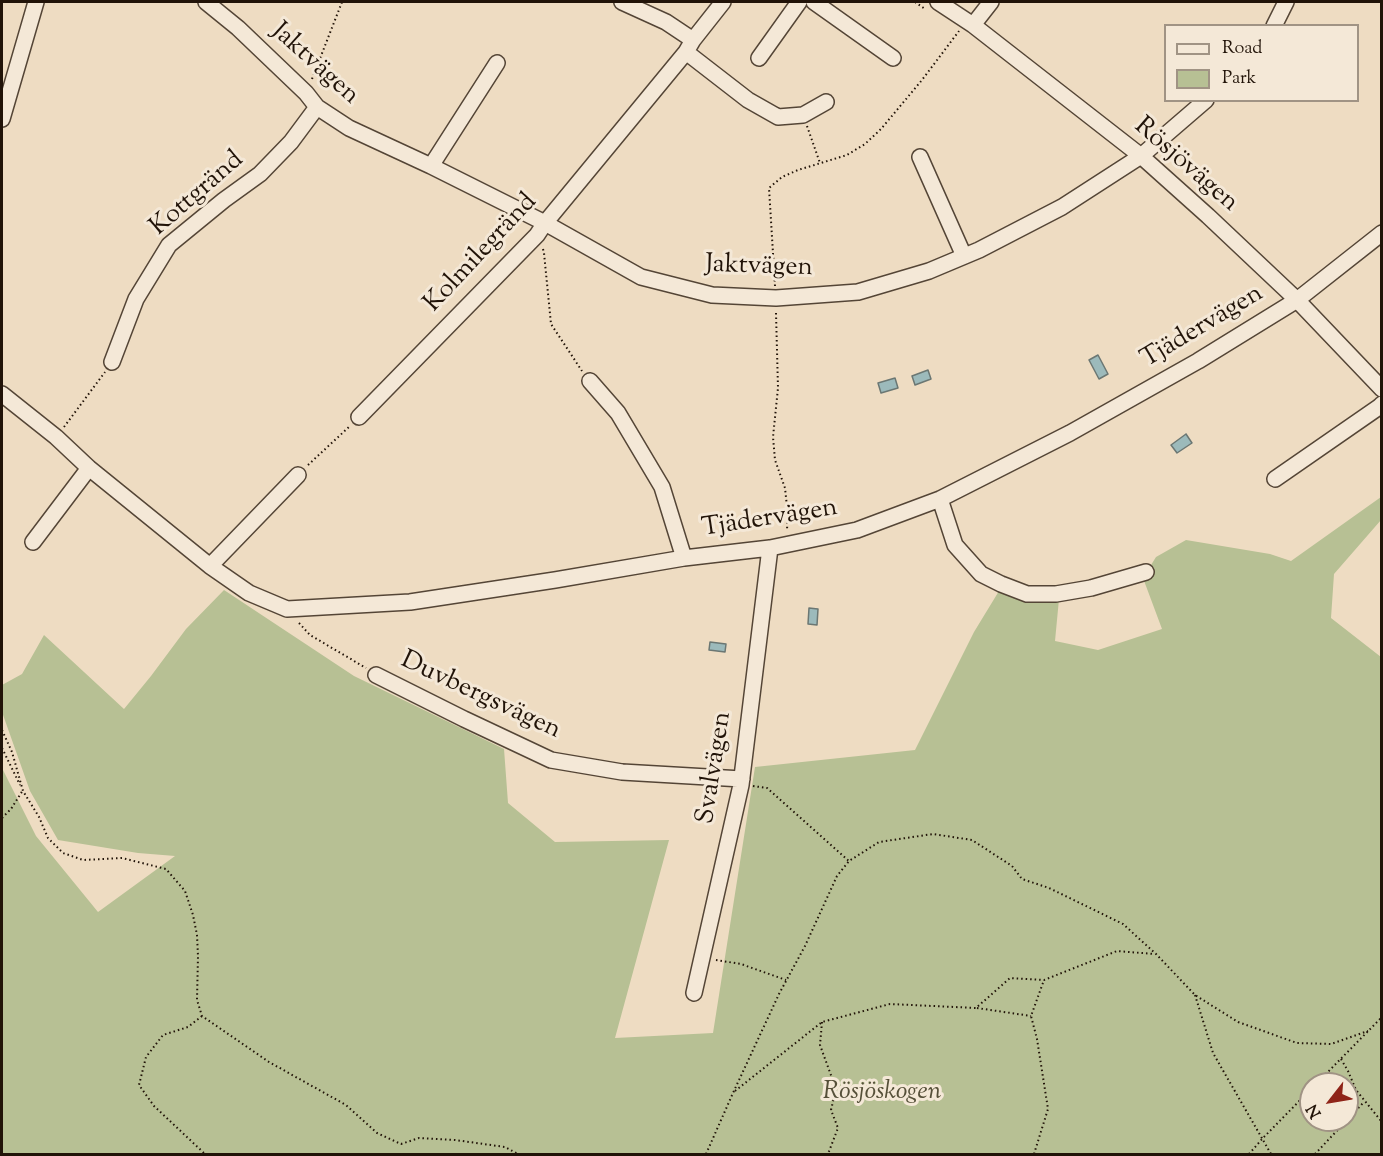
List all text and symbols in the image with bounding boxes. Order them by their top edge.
street label: Jaktvägen [264,17,364,113]
legend [1164,24,1359,102]
text: Road [1222,36,1262,62]
text: Park [1222,66,1256,92]
street label: Rösjövägen [1126,112,1244,220]
street label: Kottgränd [145,146,251,244]
street label: Kolmilegränd [419,188,545,320]
street label: Jaktvägen [705,251,813,285]
street label: Tjädervägen [1136,279,1270,377]
street label: Tjädervägen [700,494,840,546]
street label: Duvbergsvägen [395,646,565,748]
street label: Svalvägen [692,710,740,826]
north arrow [1299,1072,1359,1132]
park label: Rösjöskogen [823,1078,941,1110]
text: N [1302,1099,1328,1122]

